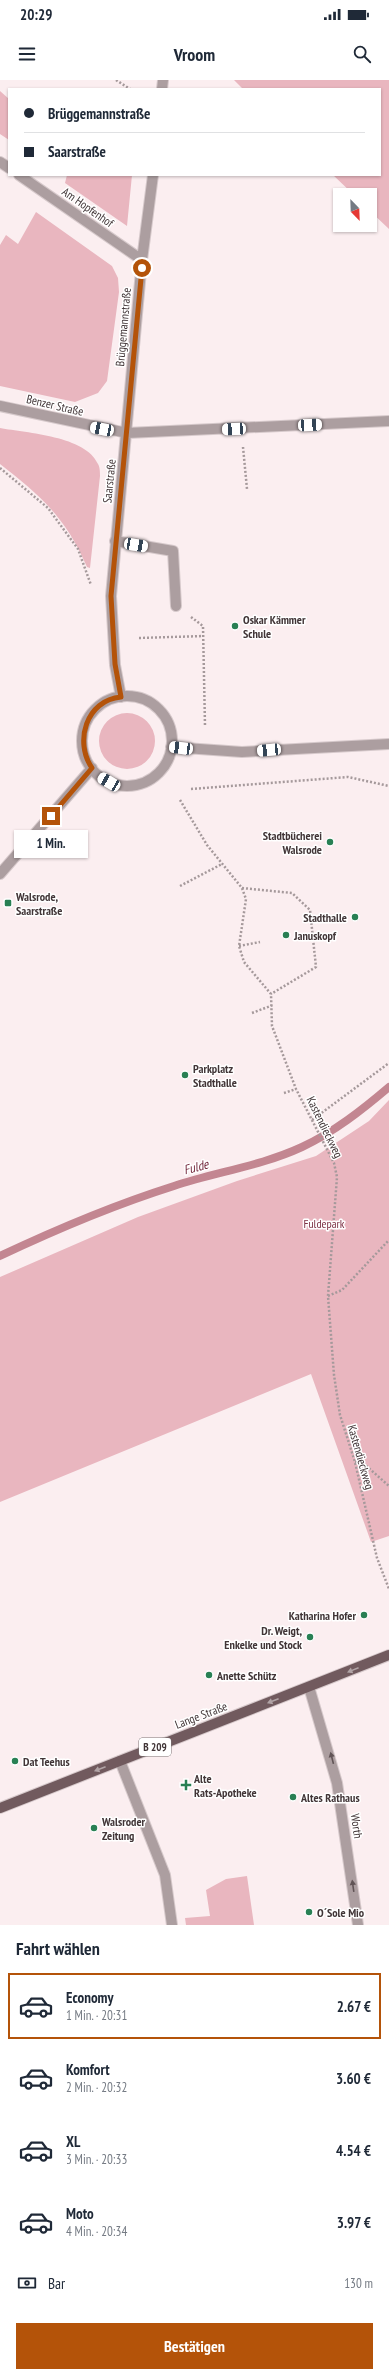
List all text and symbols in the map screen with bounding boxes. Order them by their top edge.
text: 20:29 [20,5,52,24]
icon: menu [16,43,38,65]
text: Vroom [174,43,215,66]
icon: search [351,43,373,65]
text: Brüggemannstraße [48,104,150,123]
text: Saarstraße [48,142,106,161]
street label: Am Hopfenhof [59,184,117,231]
north arrow [333,188,377,232]
map controls [333,188,377,232]
route start [133,259,151,277]
street label: Brüggemannstraße [112,287,134,367]
street label: Benzer Straße [25,391,85,419]
car [298,418,322,432]
car [89,421,115,437]
car [222,422,246,436]
street label: Saarstraße [99,458,119,504]
car [123,537,149,553]
place label: Oskar Kämmer Schule [243,612,306,641]
marker: Oskar Kämmer Schule [230,621,240,631]
car [168,741,194,755]
car [257,743,281,757]
car [96,771,122,793]
route end [42,807,60,825]
place label: Stadtbücherei Walsrode [263,828,322,857]
callout: 1 Min. [14,830,88,858]
text: 1 Min. [36,835,66,852]
marker: Stadtbücherei Walsrode [325,837,335,847]
place label: Walsrode, Saarstraße [15,889,62,918]
marker: Walsrode, Saarstraße [3,898,13,908]
place label: Stadthalle [303,910,347,925]
marker: Stadthalle [350,912,360,922]
place label: Januskopf [293,928,337,943]
marker: Januskopf [281,930,291,940]
place label: Parkplatz Stadthalle [193,1061,237,1090]
marker: Parkplatz Stadthalle [180,1070,190,1080]
street label: Kastendieckweg [304,1094,346,1160]
water label: Fulde [182,1155,212,1178]
park label: Fuldepark [303,1216,345,1231]
street label: Kastendieckweg [345,1423,377,1491]
place label: Katharina Hofer [289,1608,356,1623]
marker: Katharina Hofer [359,1610,369,1620]
place label: Dr. Weigt, Enkelke und Stock [224,1623,302,1652]
marker: Dr. Weigt, Enkelke und Stock [305,1632,315,1642]
one-way arrow [346,1667,358,1673]
place label: Anette Schütz [216,1668,277,1683]
marker: Anette Schütz [204,1670,214,1680]
street label: Lange Straße [173,1698,229,1732]
one-way arrow [267,1699,279,1705]
road number: B 209 [139,1738,171,1756]
one-way arrow [328,1752,334,1764]
place label: Dat Teehus [23,1754,70,1769]
marker: Dat Teehus [10,1756,20,1766]
one-way arrow [93,1766,105,1772]
place label: Alte Rats-Apotheke [193,1771,257,1800]
marker: Alte Rats-Apotheke [181,1780,191,1790]
place label: Altes Rathaus [300,1790,360,1805]
marker: Altes Rathaus [288,1792,298,1802]
street label: Worth [348,1813,366,1839]
place label: Walsroder Zeitung [101,1814,146,1843]
marker: Walsroder Zeitung [89,1823,99,1833]
one-way arrow [350,1880,356,1892]
place label: O´Sole Mio [317,1905,365,1920]
marker: O´Sole Mio [304,1907,314,1917]
text: Fahrt wählen [16,1937,100,1960]
icon: car [18,1988,54,2024]
text: Economy [66,1988,114,2007]
text: 2.67 € [337,1997,371,2016]
text: 1 Min. · 20:31 [66,2007,127,2024]
icon: car [18,2060,54,2096]
text: Komfort [66,2060,110,2079]
text: 3.60 € [336,2069,371,2088]
text: 2 Min. · 20:32 [66,2079,127,2096]
icon: car [18,2132,54,2168]
text: XL [66,2132,80,2151]
text: 4.54 € [336,2141,371,2160]
text: 3 Min. · 20:33 [66,2151,127,2168]
icon: car [18,2204,54,2240]
text: Moto [66,2204,94,2223]
text: 3.97 € [337,2213,371,2232]
text: 4 Min. · 20:34 [66,2223,127,2240]
icon: cash [16,2272,38,2294]
text: Bar [48,2274,65,2293]
text: 130 m [344,2275,373,2292]
button: Bestätigen [16,2323,373,2369]

